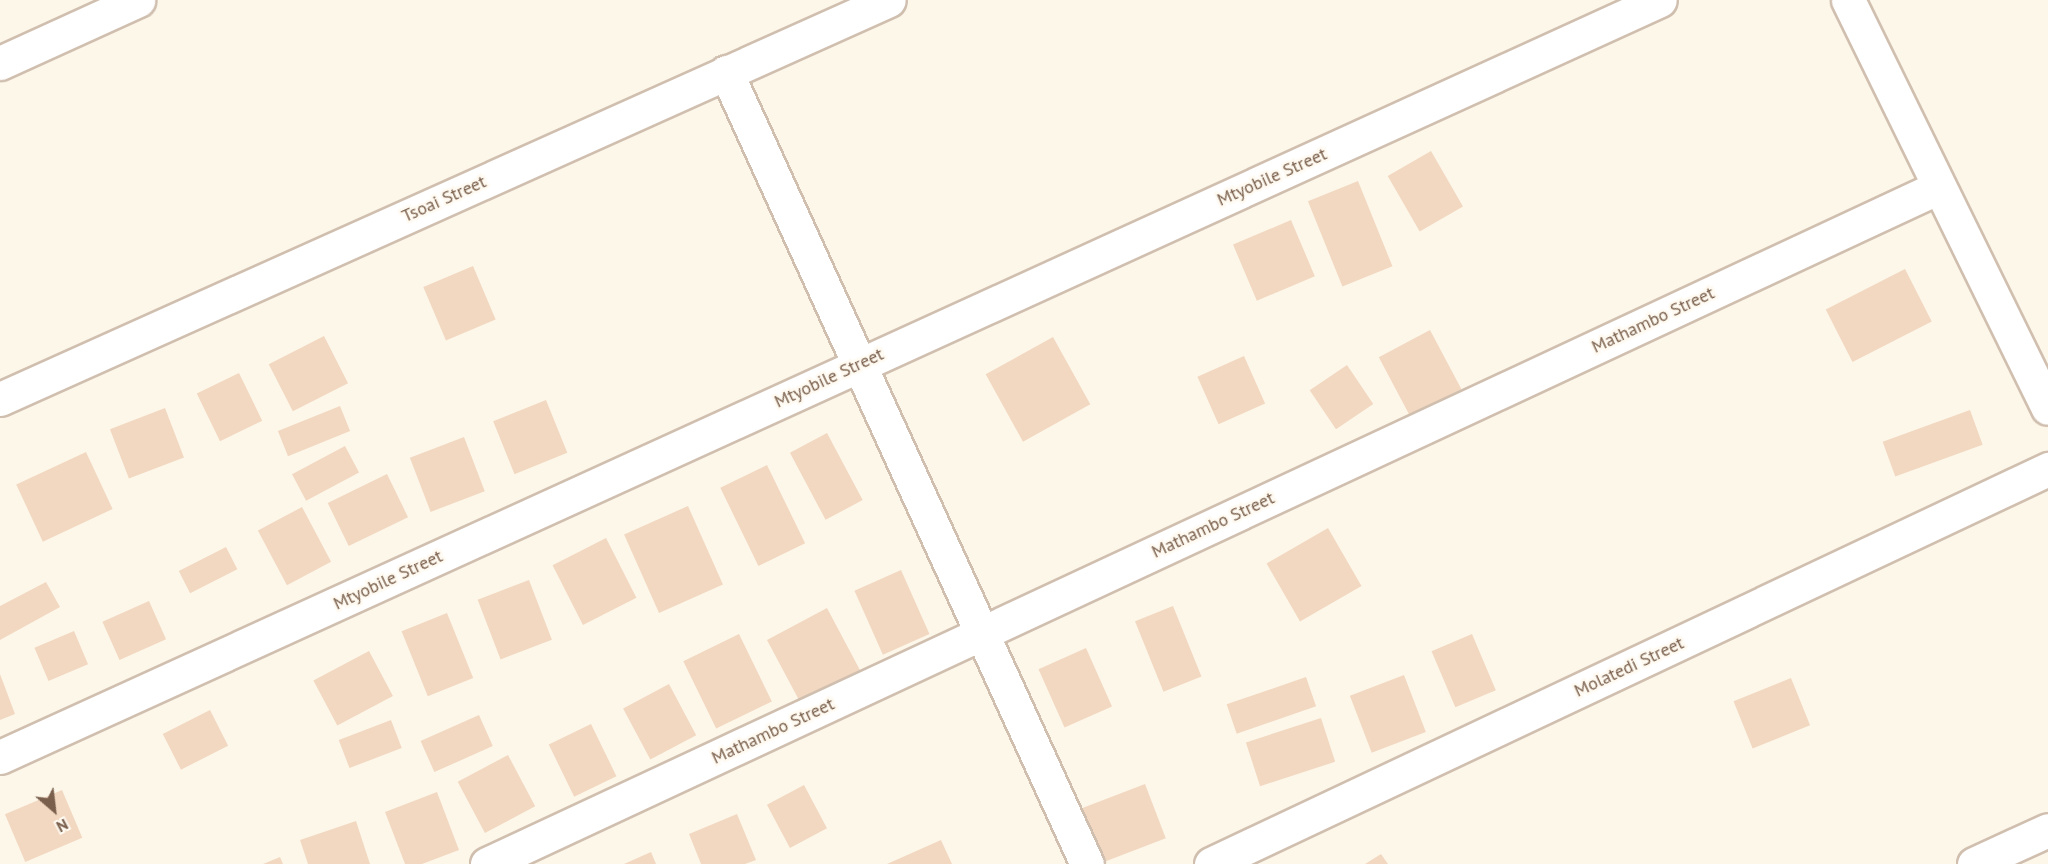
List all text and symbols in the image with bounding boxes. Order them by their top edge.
street label: Mtyobile Street [1214,143,1330,211]
street label: Tsoai Street [399,171,489,227]
street label: Mathambo Street [1588,282,1718,358]
street label: Mtyobile Street [771,343,887,413]
street label: Mathambo Street [1148,487,1278,563]
street label: Mtyobile Street [330,545,446,615]
street label: Molatedi Street [1571,632,1687,702]
street label: Mathambo Street [708,693,838,769]
north arrow [24,780,84,840]
text: N [53,815,72,837]

